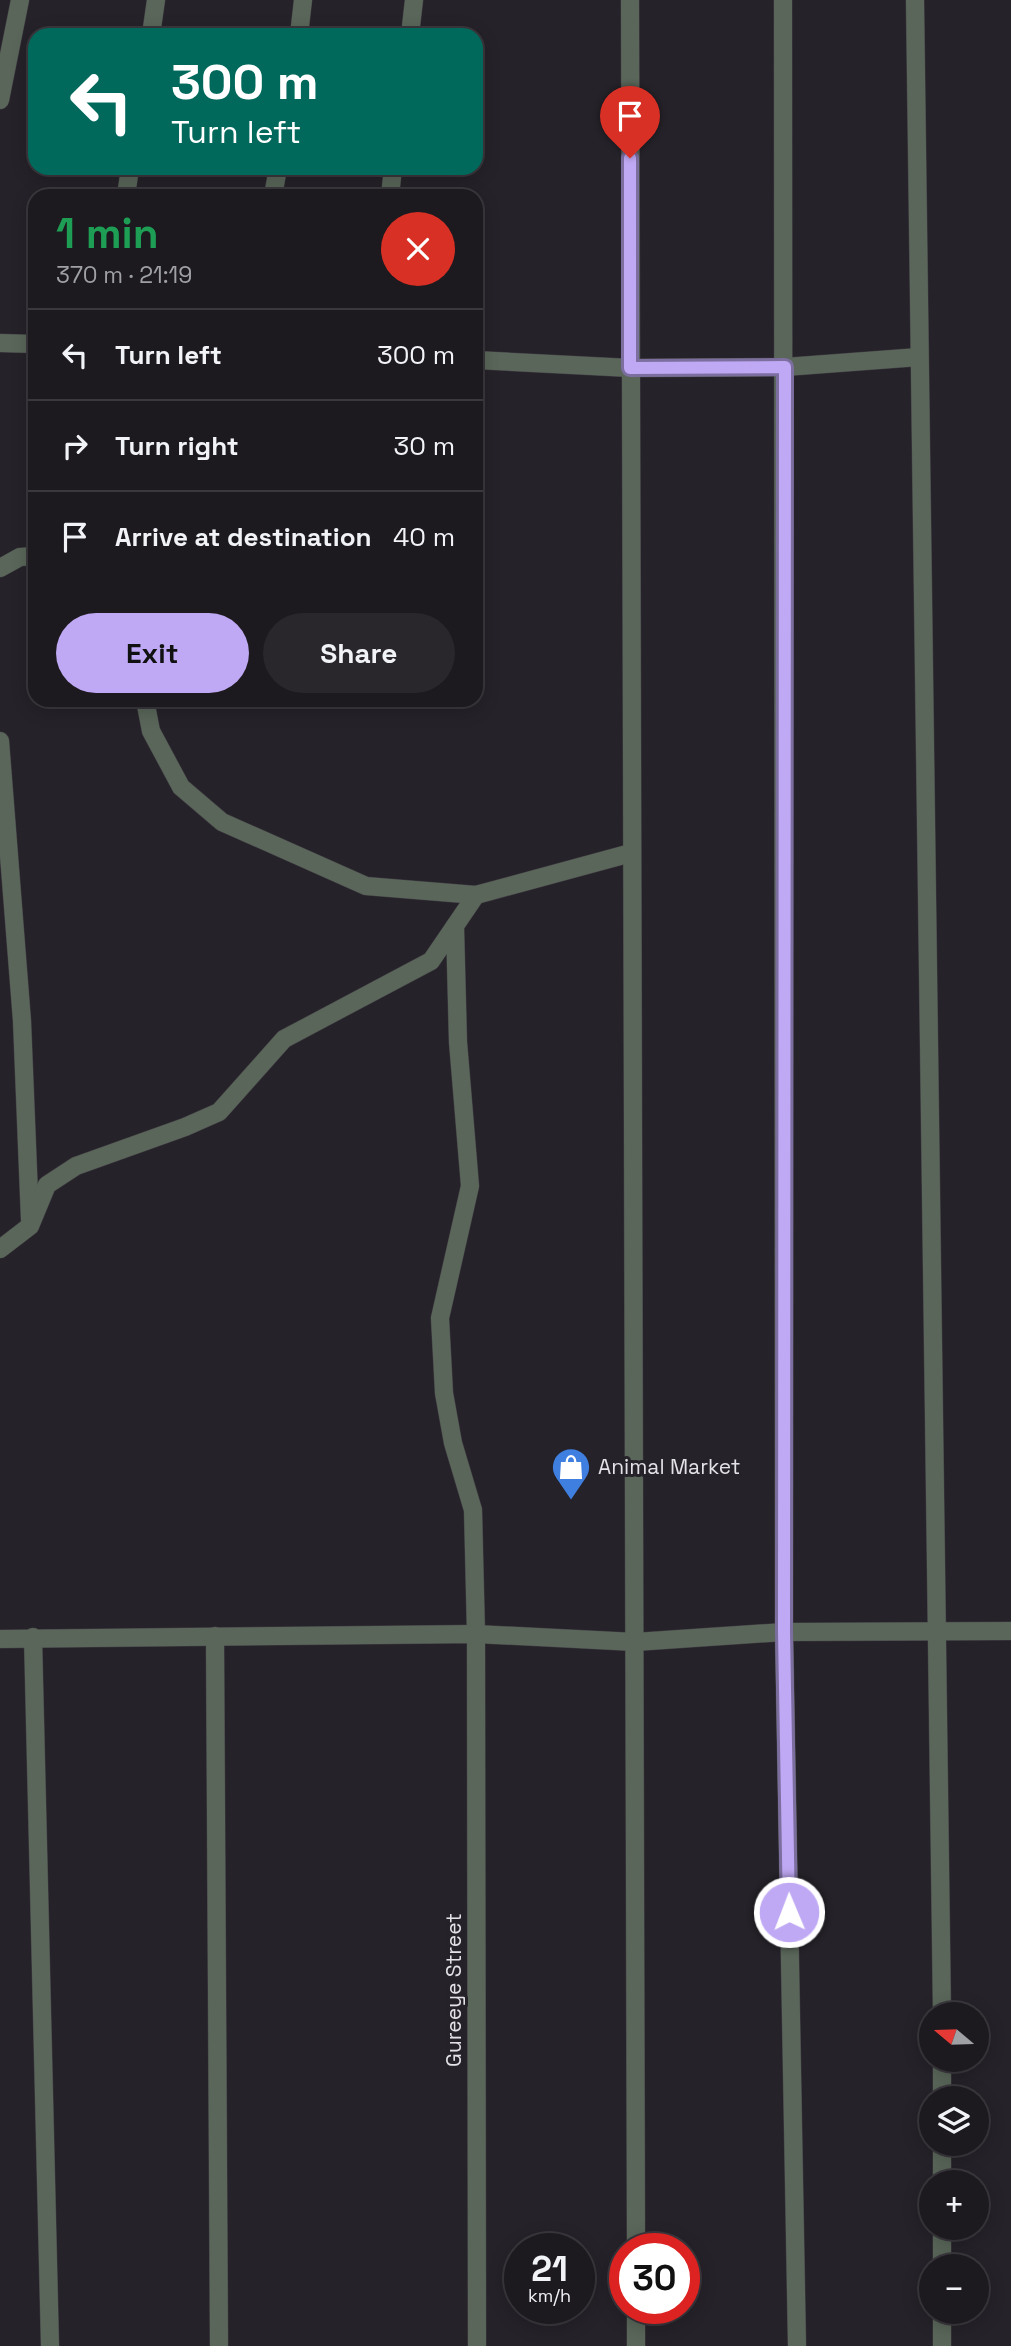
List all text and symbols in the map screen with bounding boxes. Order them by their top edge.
text: 300 m [171,51,319,113]
icon: left [56,56,147,147]
pin [600,86,660,158]
icon: arrive [611,97,649,135]
text: Turn left [171,112,301,152]
text: 1 min [56,207,159,260]
button: close [381,212,455,286]
text: 370 m · 21:19 [56,260,192,290]
icon: left [56,336,94,374]
text: Turn left [115,338,222,372]
text: 300 m [377,338,455,372]
icon: right [56,427,94,465]
text: Turn right [115,429,239,463]
text: 30 m [394,429,455,463]
icon: arrive [56,518,94,556]
text: Arrive at destination [115,520,372,554]
text: 40 m [393,520,455,554]
button: Exit [56,613,249,693]
button: Share [263,613,455,693]
shop icon: Animal Market [550,1446,592,1501]
place label: Animal Market [598,1453,741,1480]
position arrow [752,1875,826,1949]
street label: Gureeye Street [440,1913,467,2067]
north arrow [919,2002,989,2072]
map controls [919,2002,989,2324]
button: layers [919,2086,989,2156]
button: + [919,2170,989,2240]
speed limit sign: 30 [609,2233,700,2324]
text: 21 [531,2247,568,2291]
button: − [919,2254,989,2324]
text: km/h [528,2284,571,2307]

